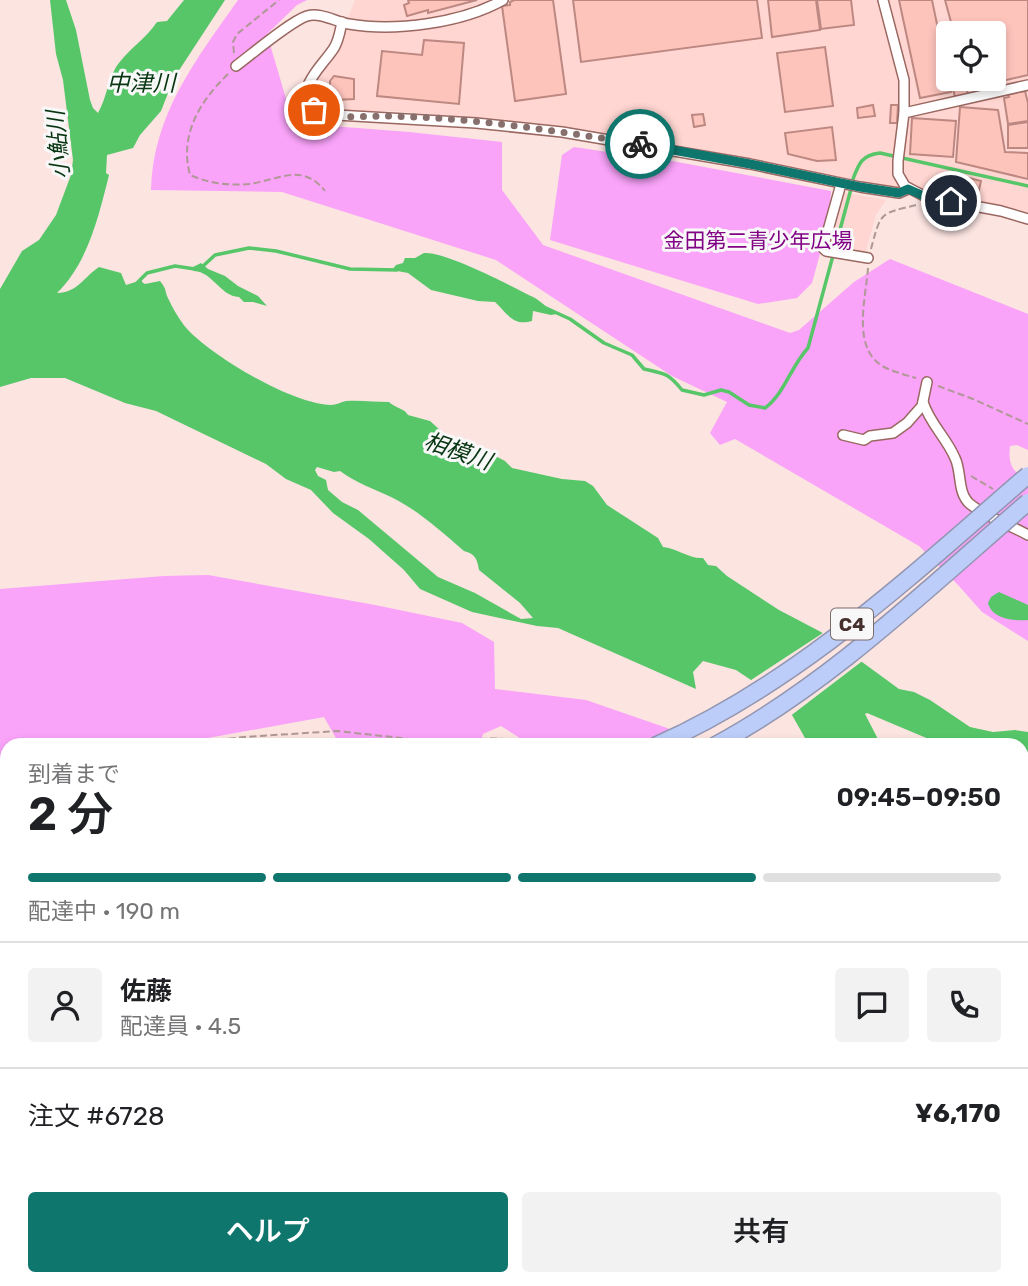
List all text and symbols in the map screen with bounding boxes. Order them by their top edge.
map controls [936,21,1006,91]
button: locate [936,21,1006,91]
water label: 中津川 [107,69,179,97]
pin [284,80,344,140]
icon: bag [295,91,333,129]
water label: 小鮎川 [41,106,75,181]
courier [605,109,675,179]
icon: bike [621,125,659,163]
pin [921,171,981,231]
icon: home [932,182,970,220]
park label: 金田第二青少年広場 [664,228,853,253]
water label: 相模川 [421,427,498,476]
road number: C4 [831,608,873,639]
text: 到着まで [28,760,120,788]
text: 09:45–09:50 [836,782,1001,813]
text: 2 分 [28,787,113,842]
text: 配達中 · 190 m [28,897,180,925]
button: person [28,968,102,1042]
button: chat [835,968,909,1042]
button: phone [927,968,1001,1042]
text: 佐藤 [120,976,172,1007]
text: 配達員 · 4.5 [120,1012,241,1040]
text: ¥6,170 [915,1098,1001,1129]
text: 注文 #6728 [28,1101,165,1132]
button: ヘルプ [28,1192,508,1272]
button: 共有 [522,1192,1001,1272]

